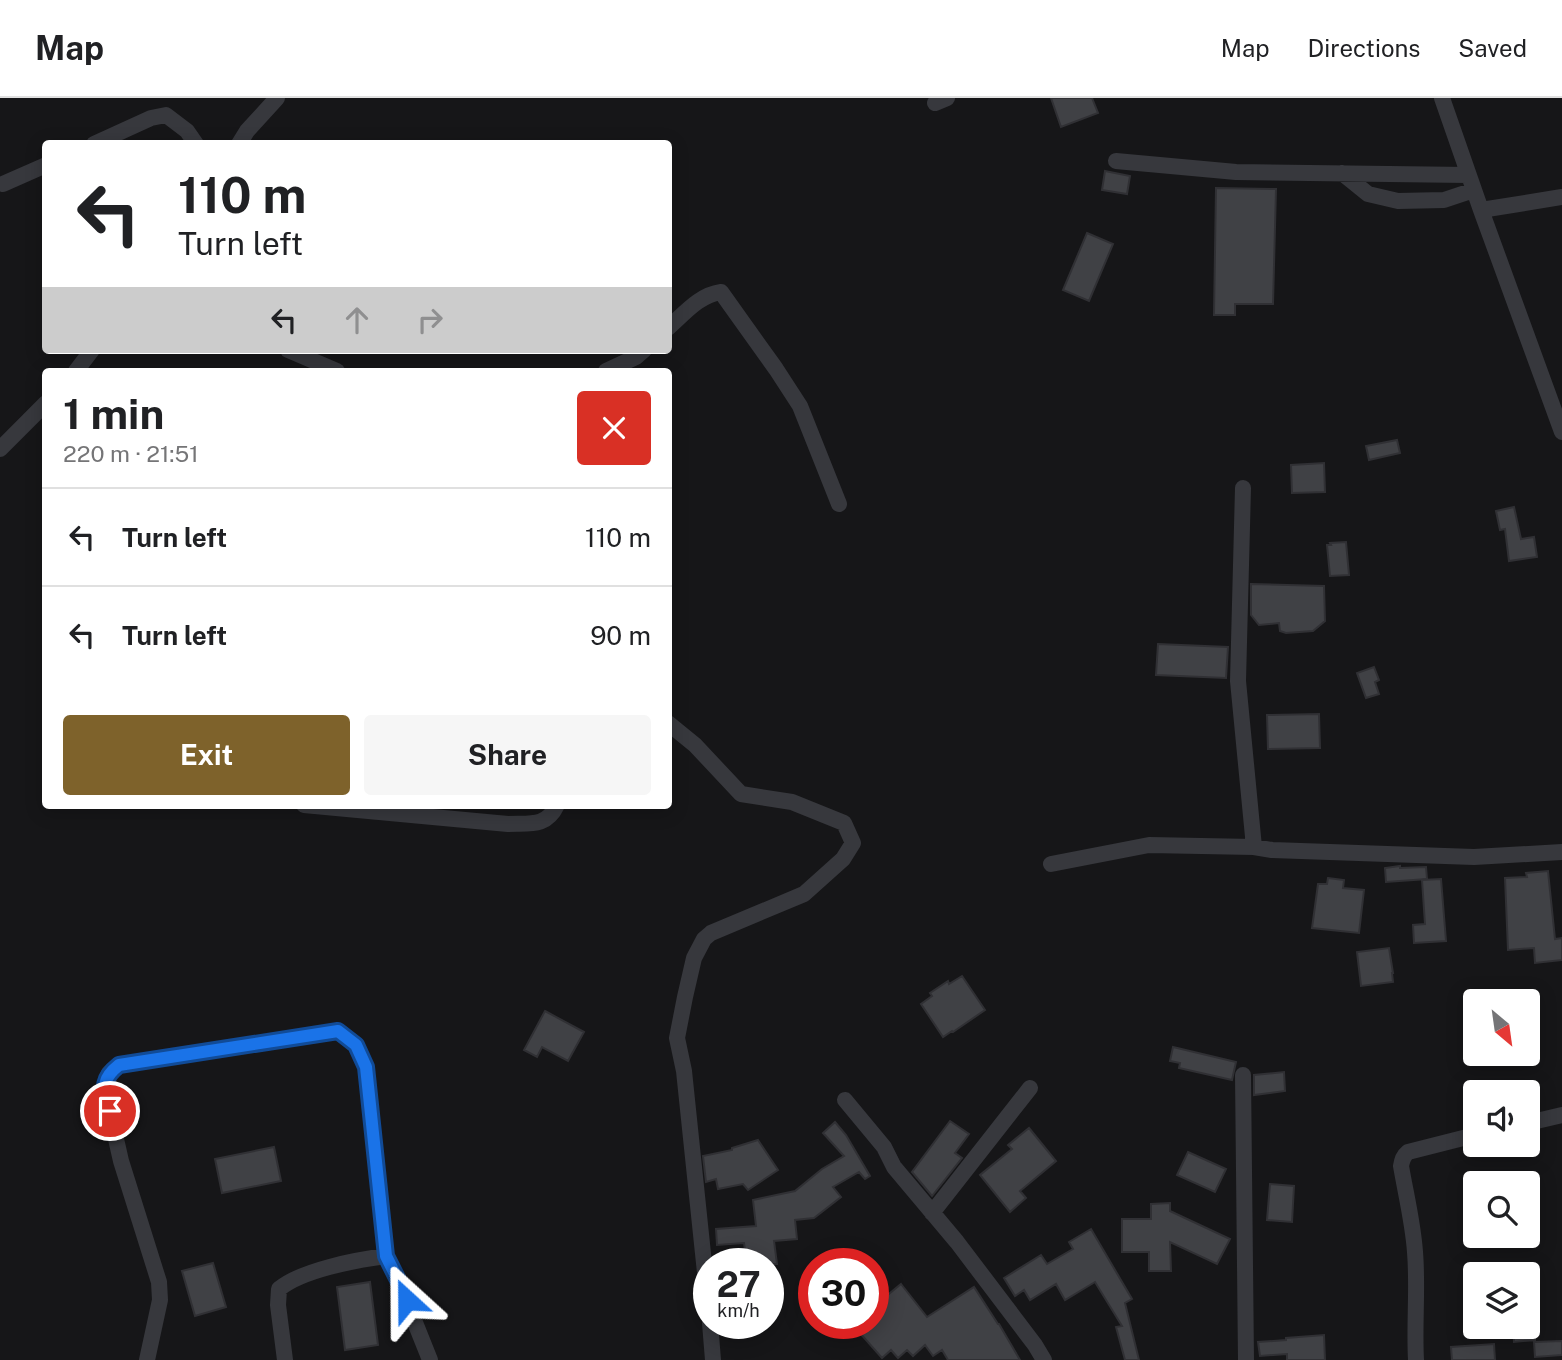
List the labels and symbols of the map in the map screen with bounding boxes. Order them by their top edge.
north arrow [1463,989,1540,1066]
pin [80,1081,140,1141]
speed limit sign: 30 [798,1248,889,1339]
position arrow [370,1263,444,1337]

